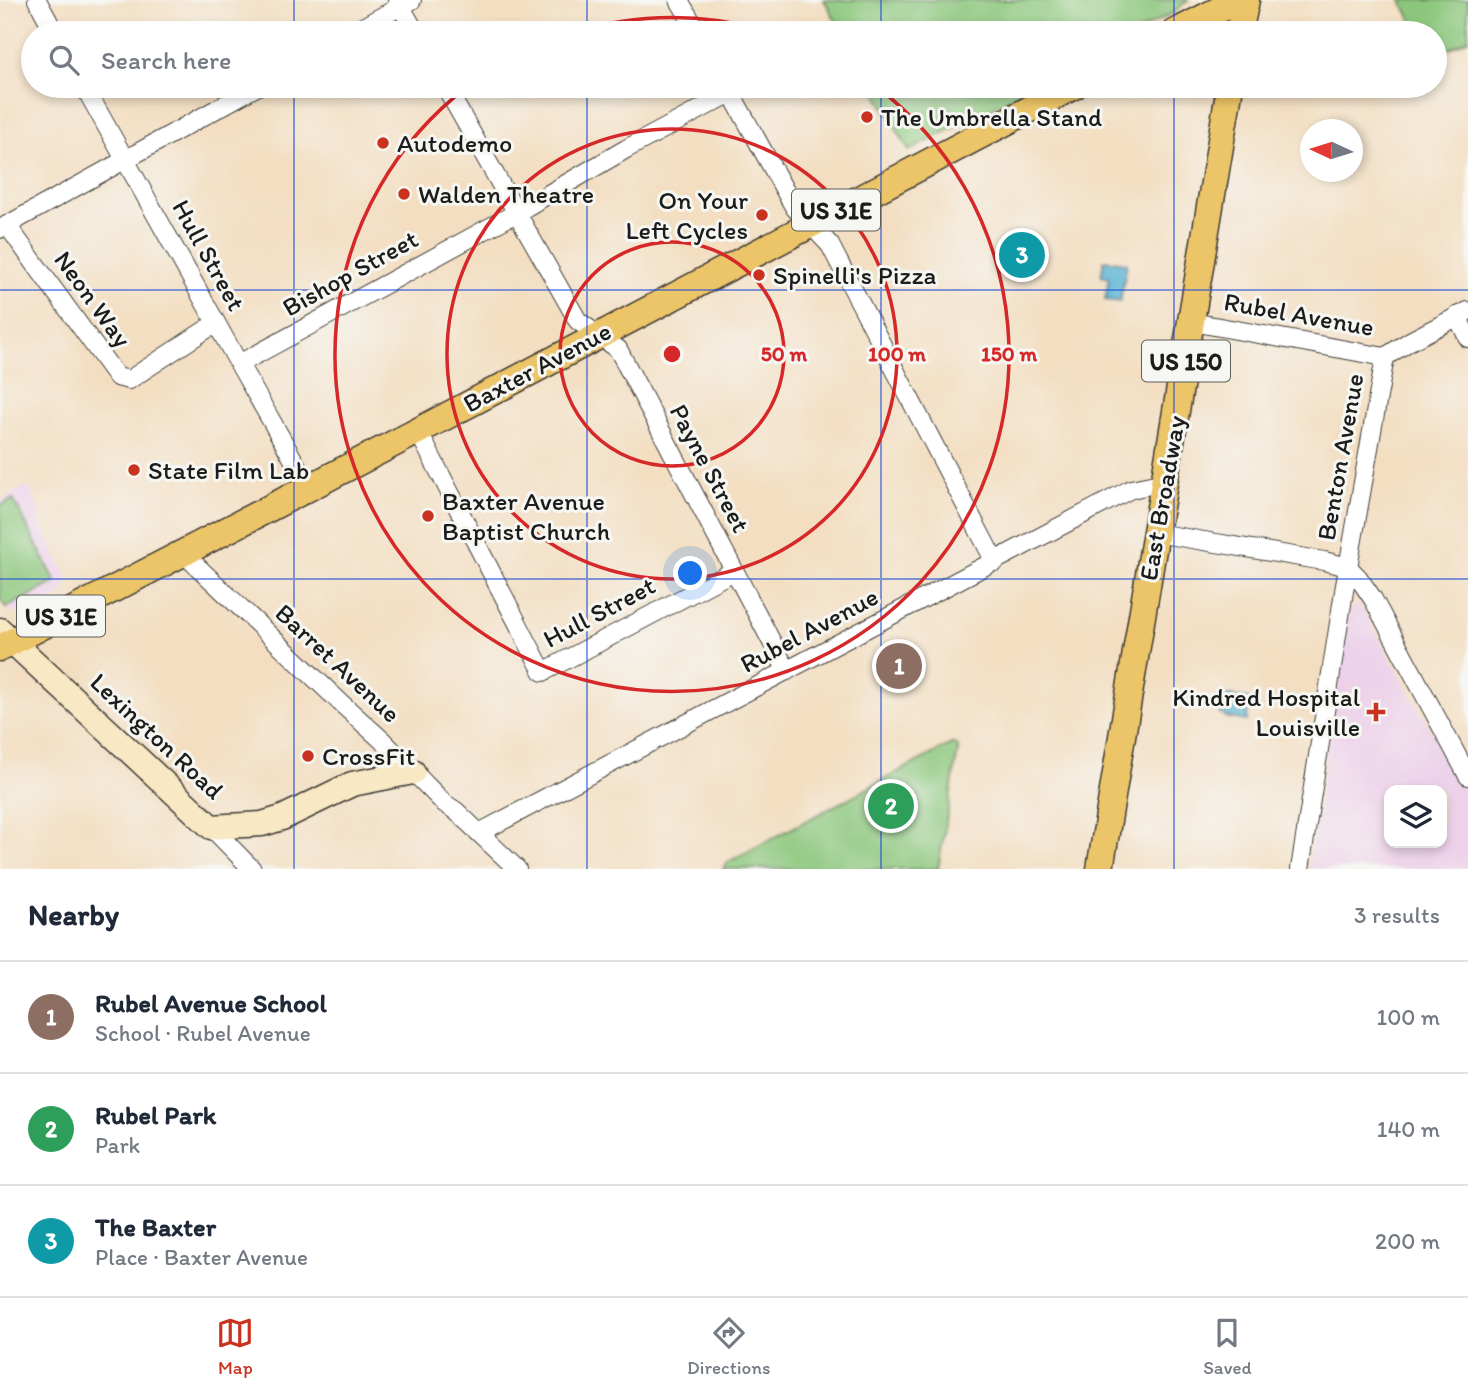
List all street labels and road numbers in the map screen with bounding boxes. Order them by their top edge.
road number: US 31E [792,190,880,230]
street label: Hull Street [165,194,253,316]
street label: Bishop Street [277,223,424,323]
street label: Neon Way [47,244,139,354]
street label: Rubel Avenue [1221,285,1377,343]
street label: Baxter Avenue [458,315,616,419]
road number: US 150 [1142,340,1230,382]
street label: Benton Avenue [1310,371,1370,543]
street label: Payne Street [663,398,757,538]
street label: East Broadway [1132,413,1192,583]
street label: Hull Street [538,569,661,655]
street label: Rubel Avenue [734,580,884,680]
road number: US 31E [17,596,105,636]
street label: Barret Avenue [269,597,407,729]
street label: Lexington Road [84,666,230,806]

